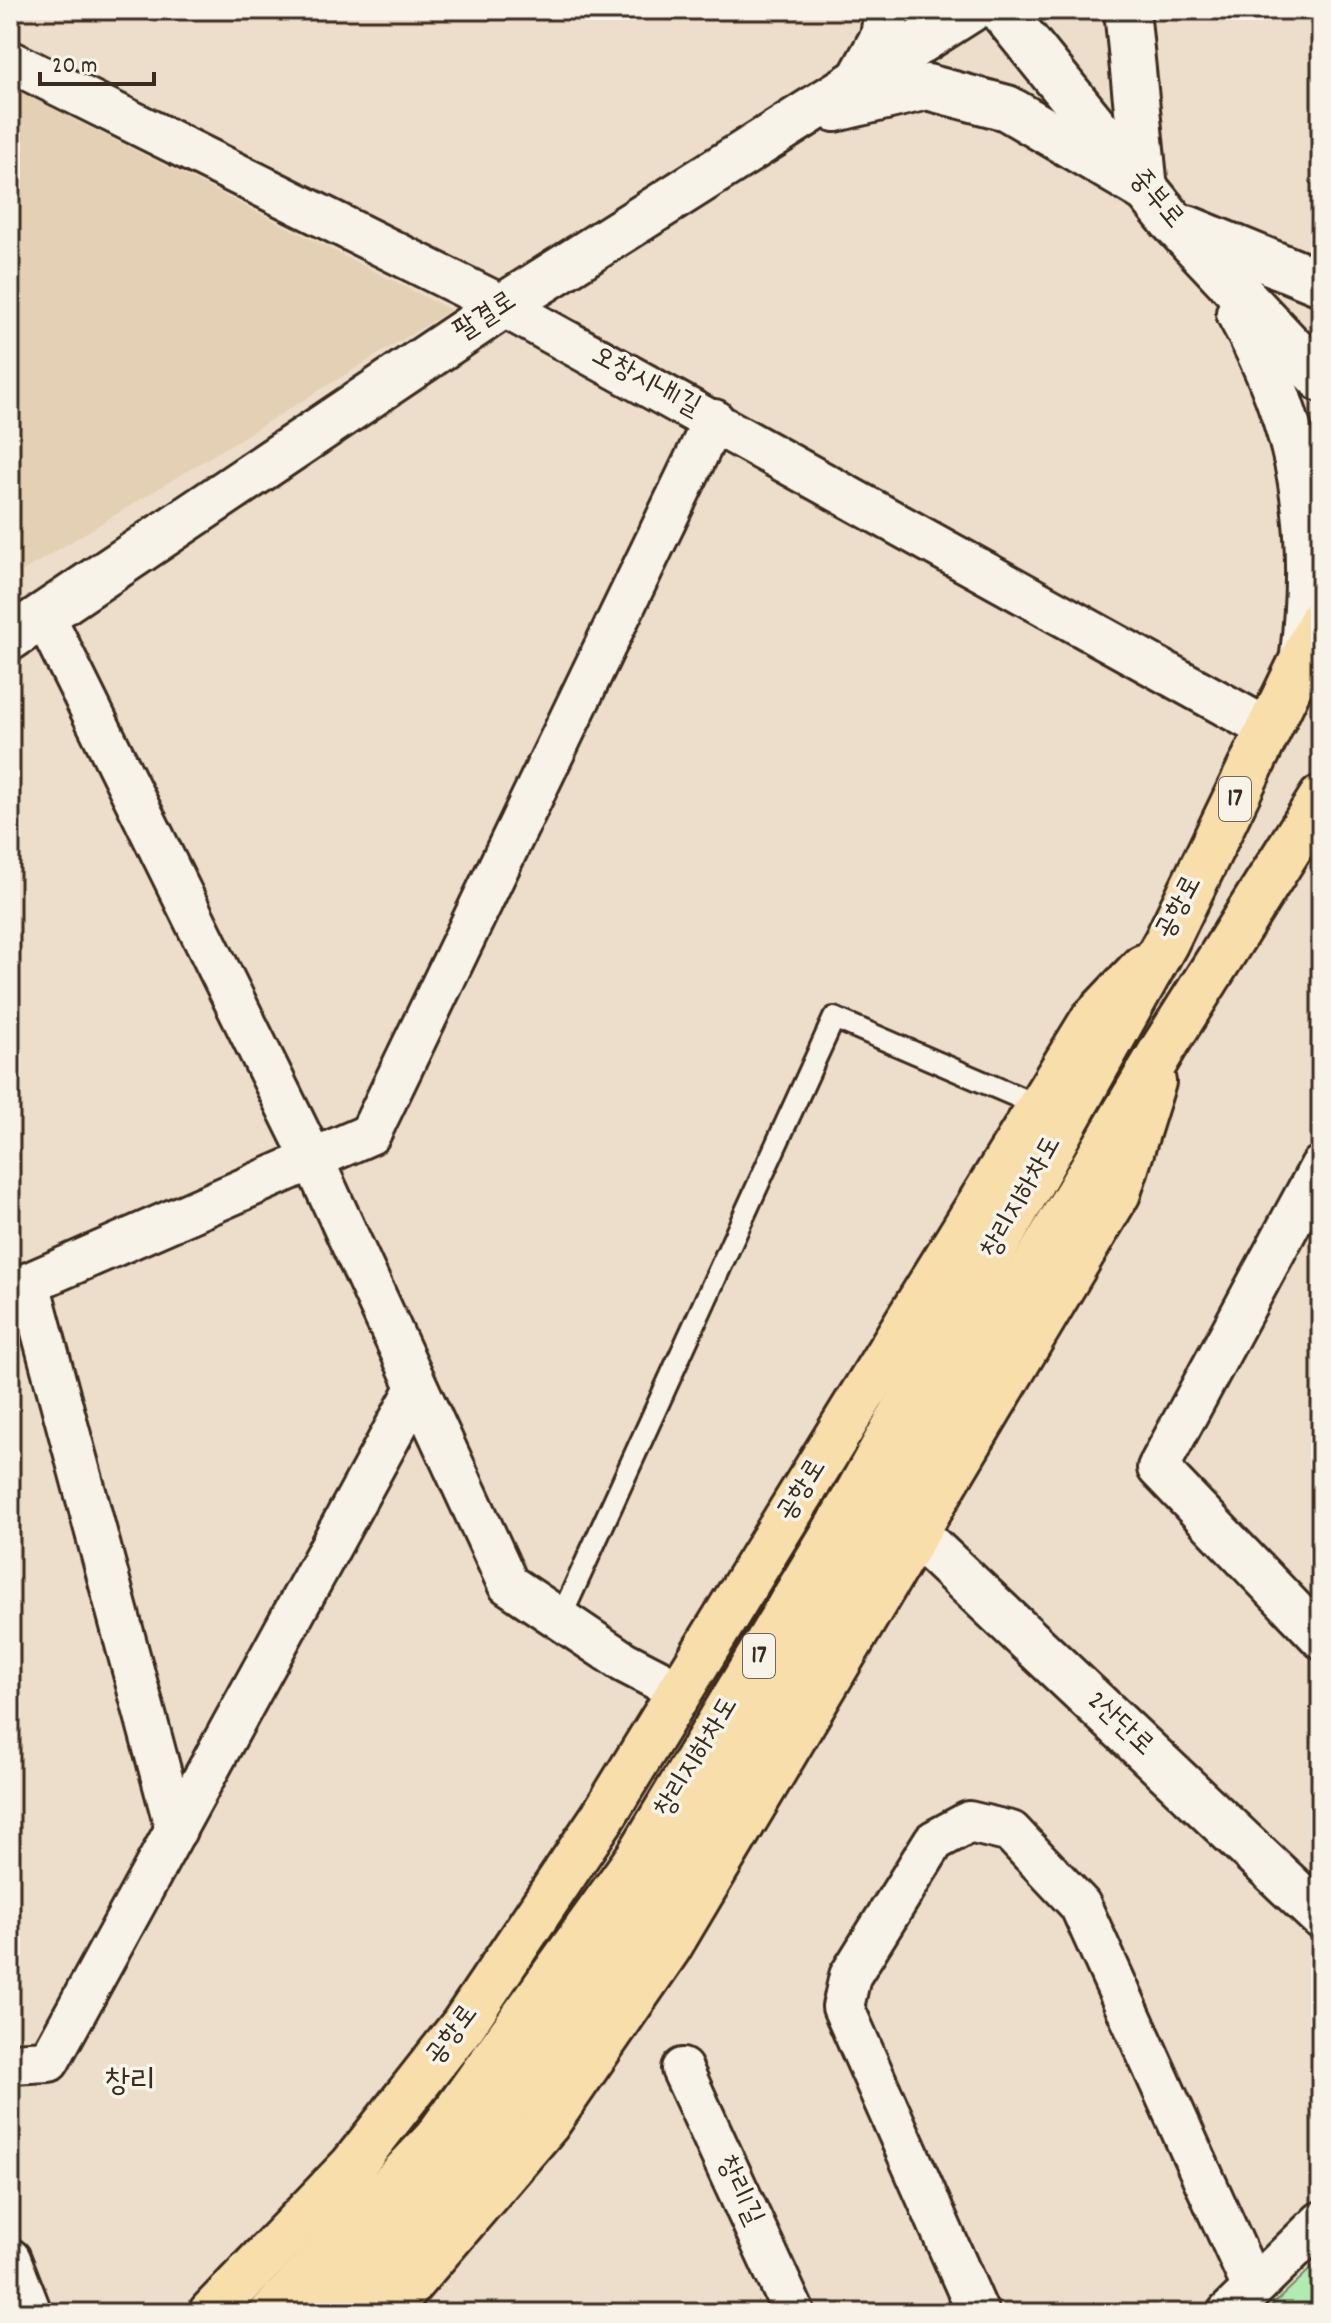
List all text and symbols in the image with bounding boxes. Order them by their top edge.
scale bar [40,36,154,86]
text: 20 m [52,50,98,84]
street label: 중부로 [1118,161,1192,239]
street label: 팔결로 [447,283,525,353]
street label: 오창시내1길 [583,337,707,429]
road number: 17 [1219,777,1251,821]
street label: 공항로 [1146,869,1214,947]
street label: 창리지하차도 [973,1129,1073,1267]
street label: 공항로 [768,1452,838,1530]
road number: 17 [743,1634,775,1678]
street label: 2산단로 [1076,1683,1162,1767]
street label: 창리지하차도 [646,1690,750,1826]
street label: 공항로 [417,1997,489,2075]
district label: 창리 [104,2061,156,2107]
street label: 창리1길 [704,2149,772,2233]

